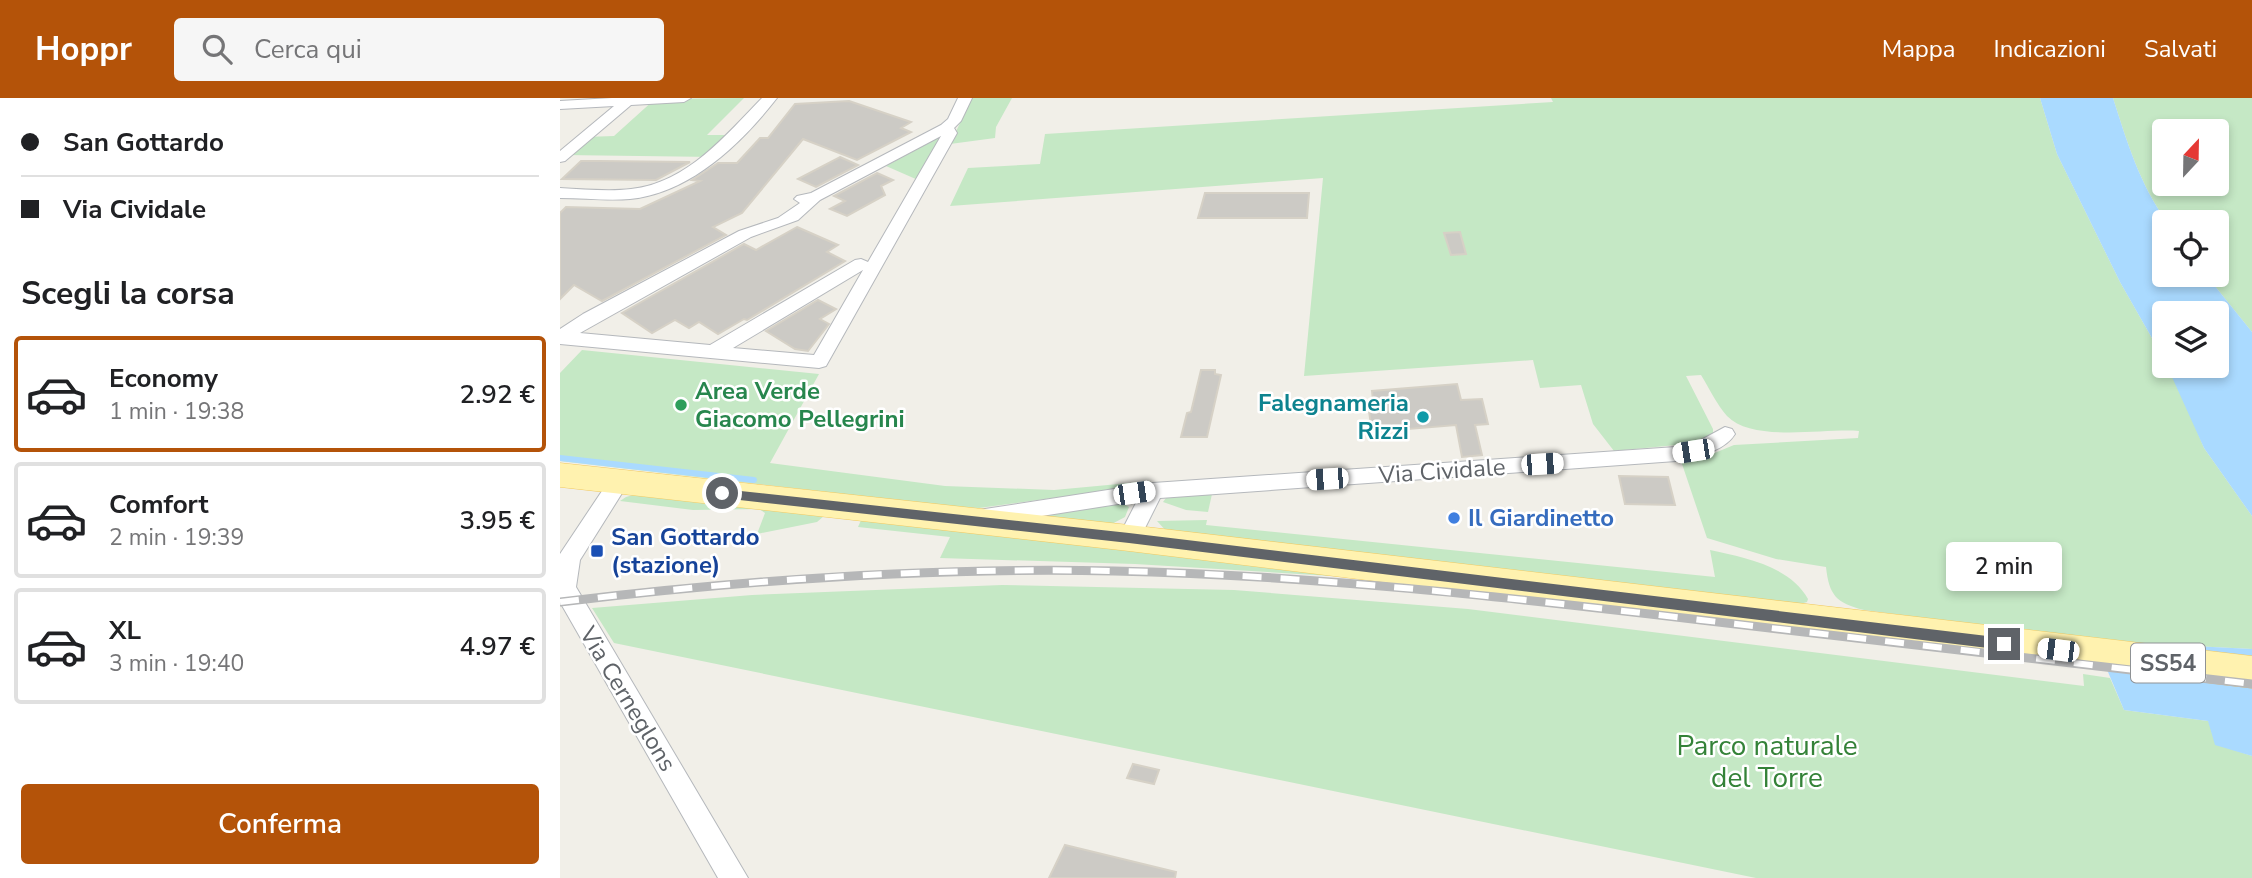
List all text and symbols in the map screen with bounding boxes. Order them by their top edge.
search box [174,18,664,81]
text: Hoppr [35,27,132,72]
icon: search [198,30,236,68]
text: Cerca qui [254,32,362,67]
text: Mappa [1882,33,1956,65]
text: Indicazioni [1994,33,2106,65]
text: Salvati [2144,33,2217,65]
north arrow [2152,119,2230,196]
map controls [2152,119,2229,378]
text: San Gottardo [63,125,224,160]
text: Via Cividale [63,192,206,227]
button: locate [2152,210,2229,287]
text: Scegli la corsa [21,272,235,315]
button: layers [2152,301,2229,378]
text: Economy [109,361,218,396]
icon: car [25,363,88,426]
place label: Area Verde Giacomo Pellegrini [695,375,905,435]
text: 2.92 € [460,377,535,412]
place label: Falegnameria Rizzi [1258,387,1409,447]
text: 1 min · 19:38 [109,396,244,427]
marker: Area Verde Giacomo Pellegrini [673,397,689,413]
marker: Falegnameria Rizzi [1415,409,1431,425]
car [1671,437,1716,465]
street label: Via Cividale [1376,451,1507,491]
car [1521,452,1564,476]
car [1306,467,1349,491]
route start [706,477,738,509]
car [1112,480,1157,506]
text: Comfort [109,487,209,522]
icon: car [25,489,88,552]
place label: Il Giardinetto [1468,502,1614,534]
text: 3.95 € [460,503,535,538]
marker: Il Giardinetto [1446,510,1462,526]
place label: San Gottardo (stazione) [611,521,760,581]
text: 2 min · 19:39 [109,522,244,553]
callout: 2 min [1946,542,2062,592]
marker: San Gottardo (stazione) [589,543,605,559]
text: 2 min [1975,551,2033,582]
text: XL [109,613,141,648]
icon: car [25,615,88,678]
street label: Via Cerneglons [572,620,684,777]
route end [1988,628,2020,660]
text: 4.97 € [460,629,535,664]
car [2036,637,2081,663]
road number: SS54 [2131,643,2205,682]
text: 3 min · 19:40 [109,648,244,679]
park label: Parco naturale del Torre [1676,727,1858,797]
button: Conferma [21,784,539,864]

